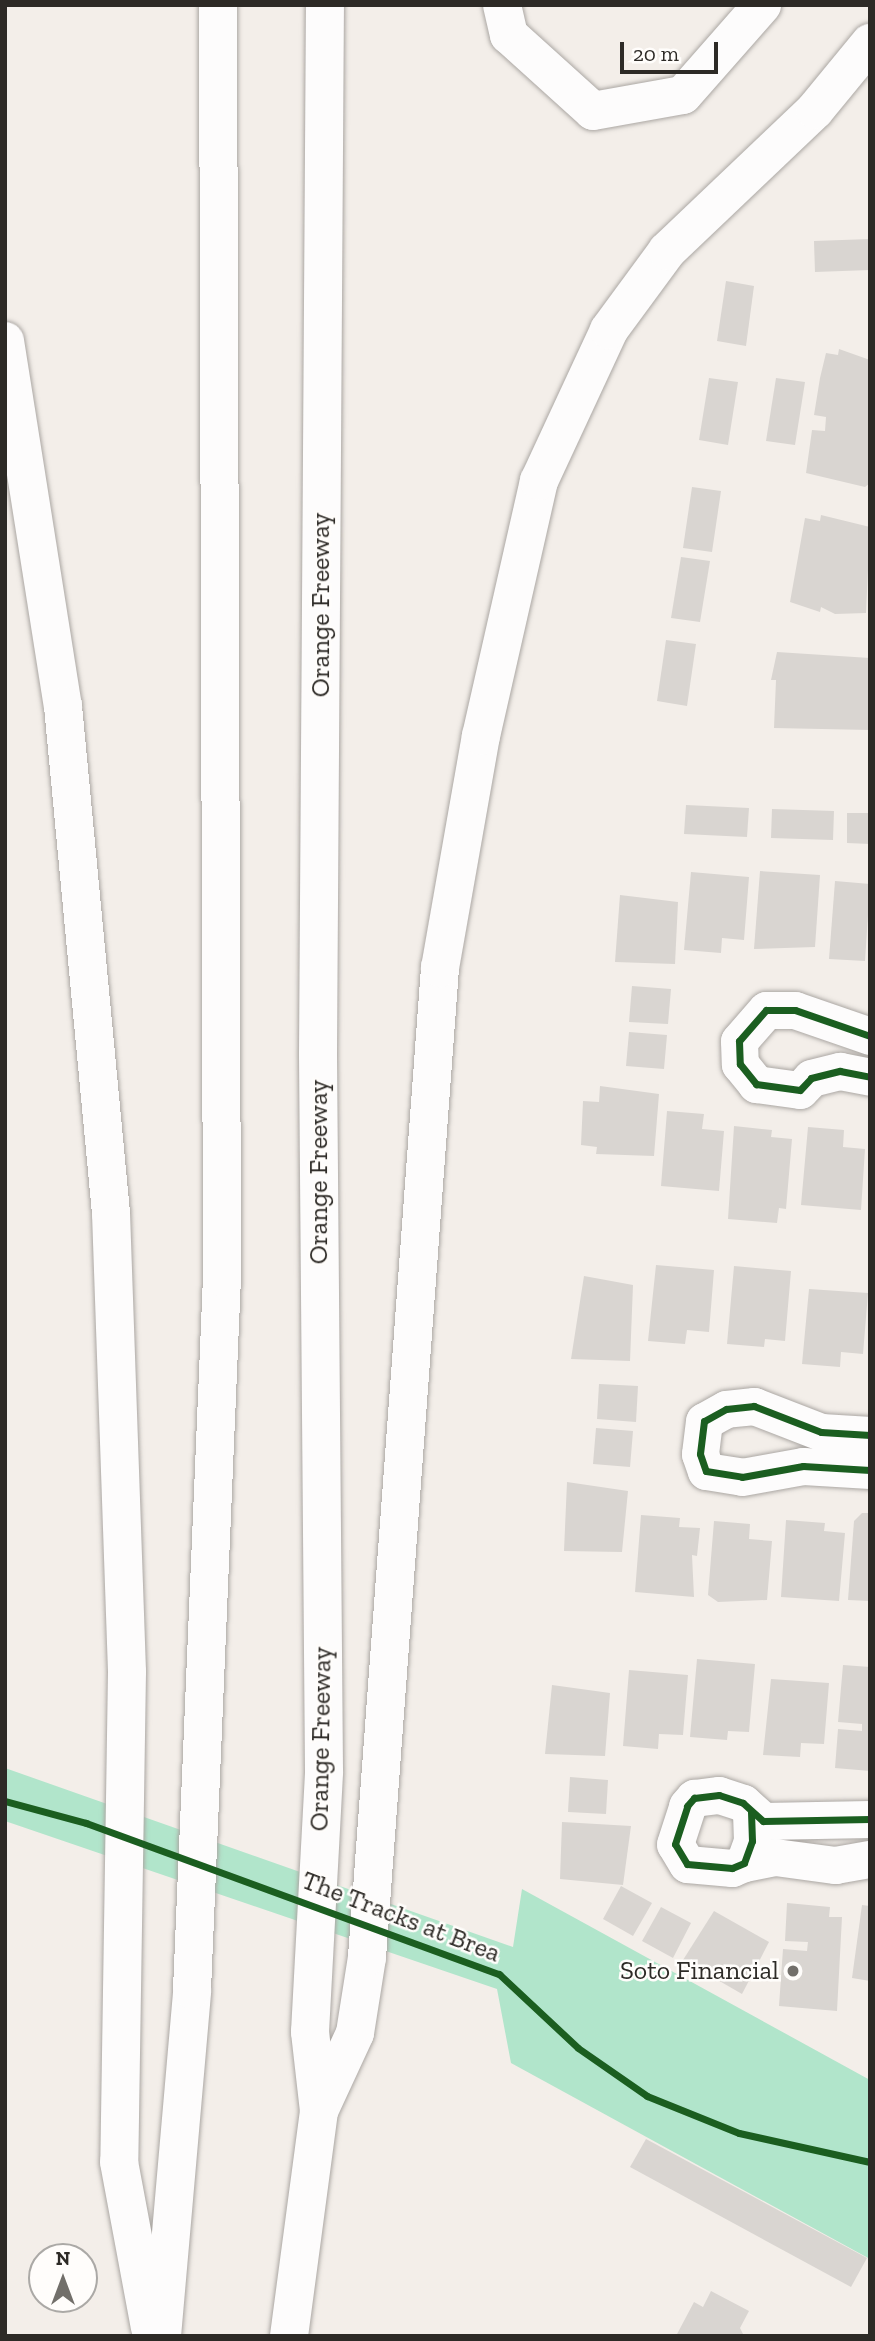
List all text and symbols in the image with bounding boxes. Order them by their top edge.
scale bar [623,28,721,72]
text: 20 m [633,41,679,66]
street label: Orange Freeway [305,513,337,697]
street label: Orange Freeway [303,1080,335,1264]
street label: Orange Freeway [304,1646,338,1832]
street label: The Tracks at Brea [297,1865,505,1969]
place label: Soto Financial [620,1955,779,1987]
marker: Soto Financial [785,1963,801,1979]
north arrow [28,2243,98,2313]
text: N [56,2247,70,2270]

